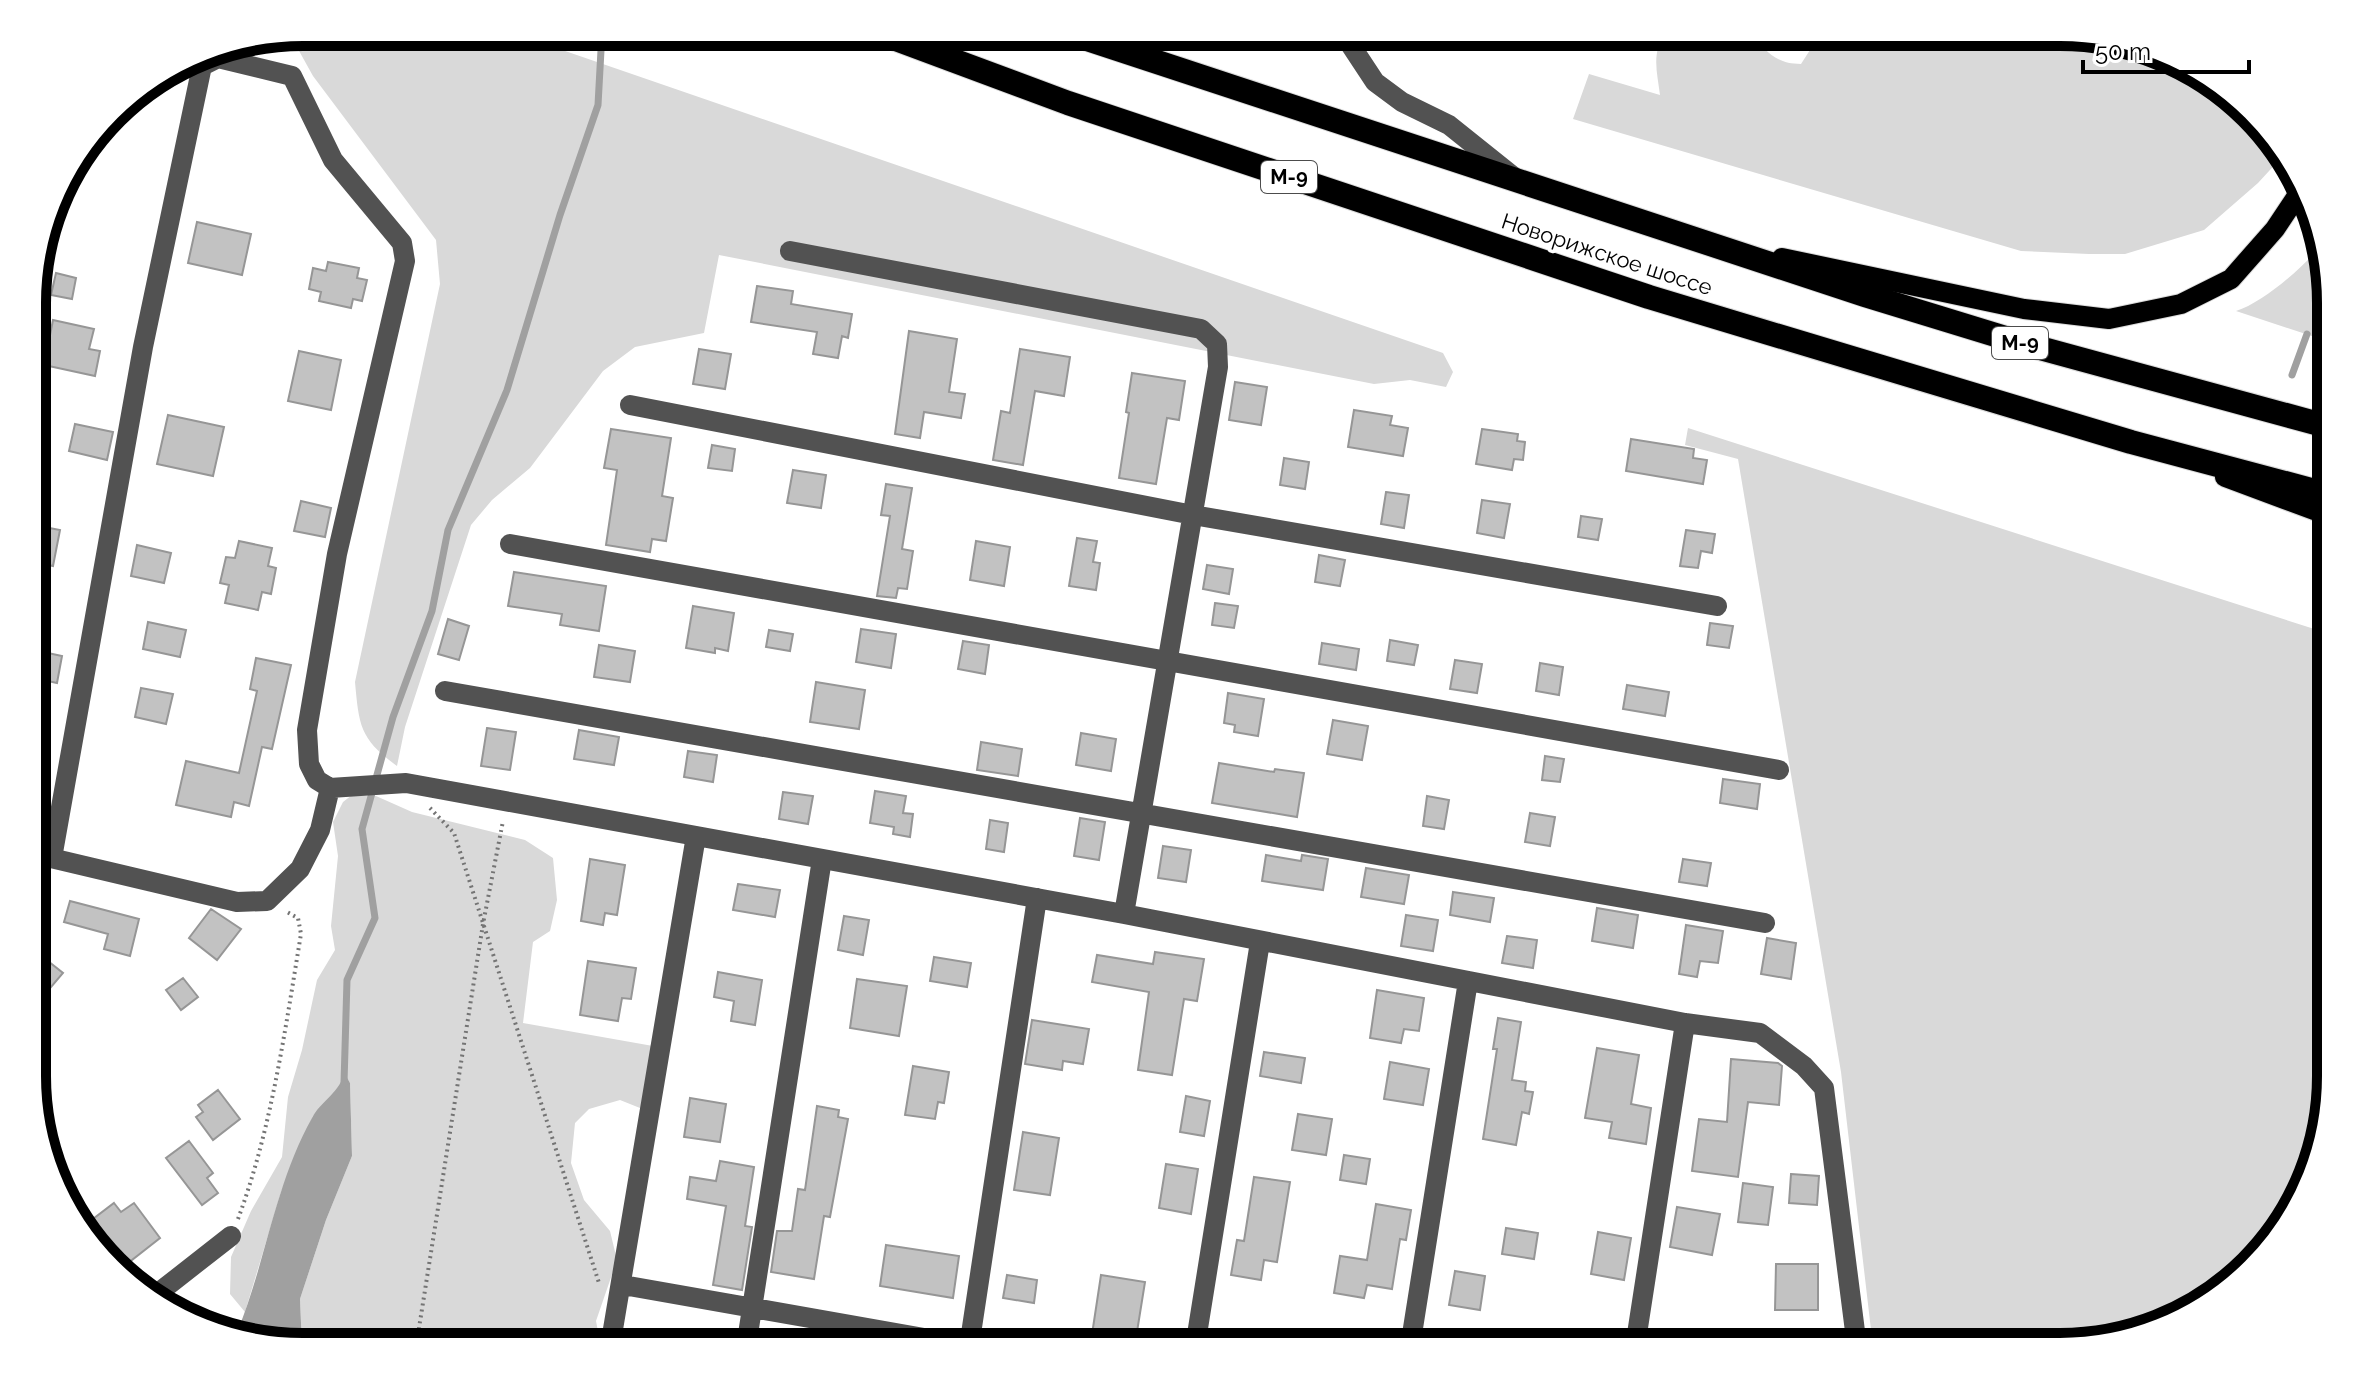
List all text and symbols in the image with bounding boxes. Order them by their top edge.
scale bar [2083,24,2249,74]
text: 50 m [2095,37,2151,66]
road number: М-9 [1261,161,1317,193]
street label: Новорижское шоссе [1498,208,1716,300]
road number: М-9 [1992,327,2048,359]

